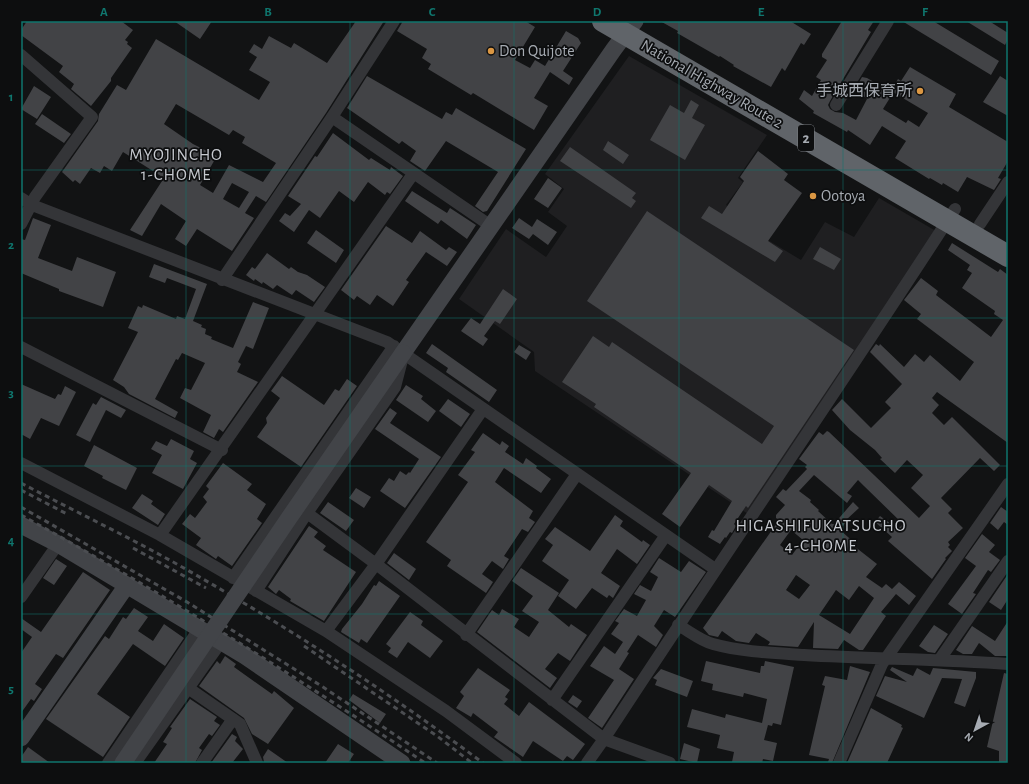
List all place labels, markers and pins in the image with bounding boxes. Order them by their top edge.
place label: Don Quijote [499,43,575,60]
marker: Don Quijote [486,46,496,56]
place label: 手城西保育所 [816,82,912,99]
marker: 手城西保育所 [915,86,925,96]
place label: Ootoya [821,188,866,205]
marker: Ootoya [808,191,818,201]

